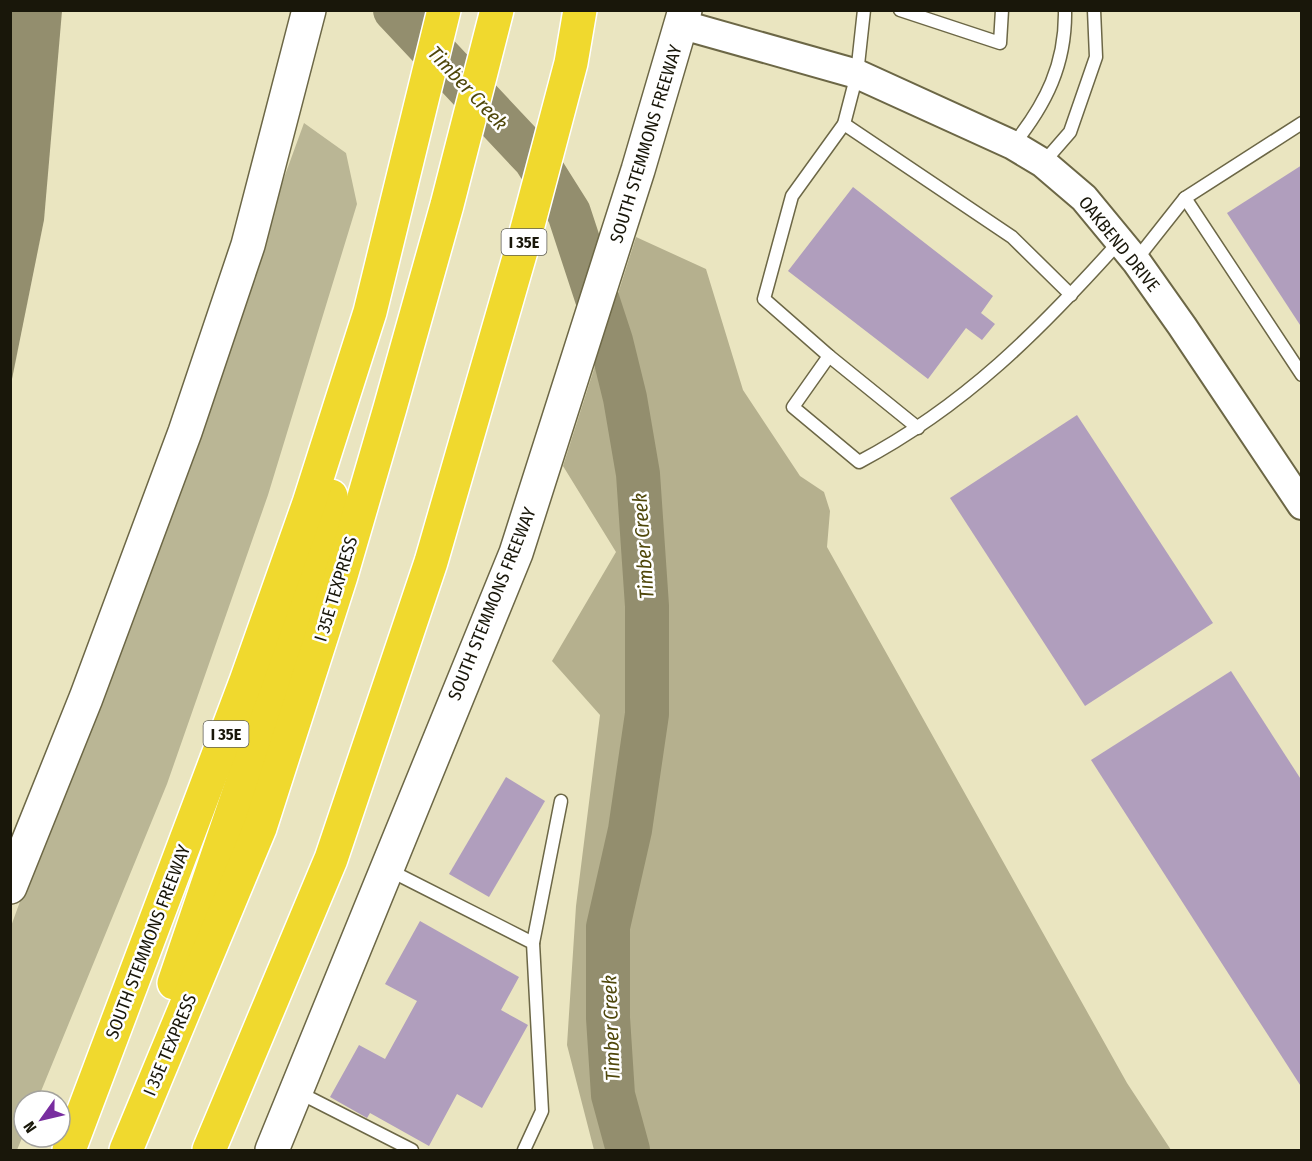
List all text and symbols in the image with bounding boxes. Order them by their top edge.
water label: Timber Creek [423,41,513,135]
street label: SOUTH STEMMONS FREEWAY [605,42,687,246]
street label: OAKBEND DRIVE [1074,192,1164,296]
road number: I 35E [502,229,546,255]
water label: Timber Creek [627,492,659,600]
street label: SOUTH STEMMONS FREEWAY [443,504,541,704]
street label: I 35E TEXPRESS [310,534,362,644]
road number: I 35E [204,721,248,747]
street label: SOUTH STEMMONS FREEWAY [101,842,195,1042]
water label: Timber Creek [597,974,625,1081]
street label: I 35E TEXPRESS [139,991,201,1099]
north arrow [12,1089,72,1149]
text: N [19,1118,41,1136]

